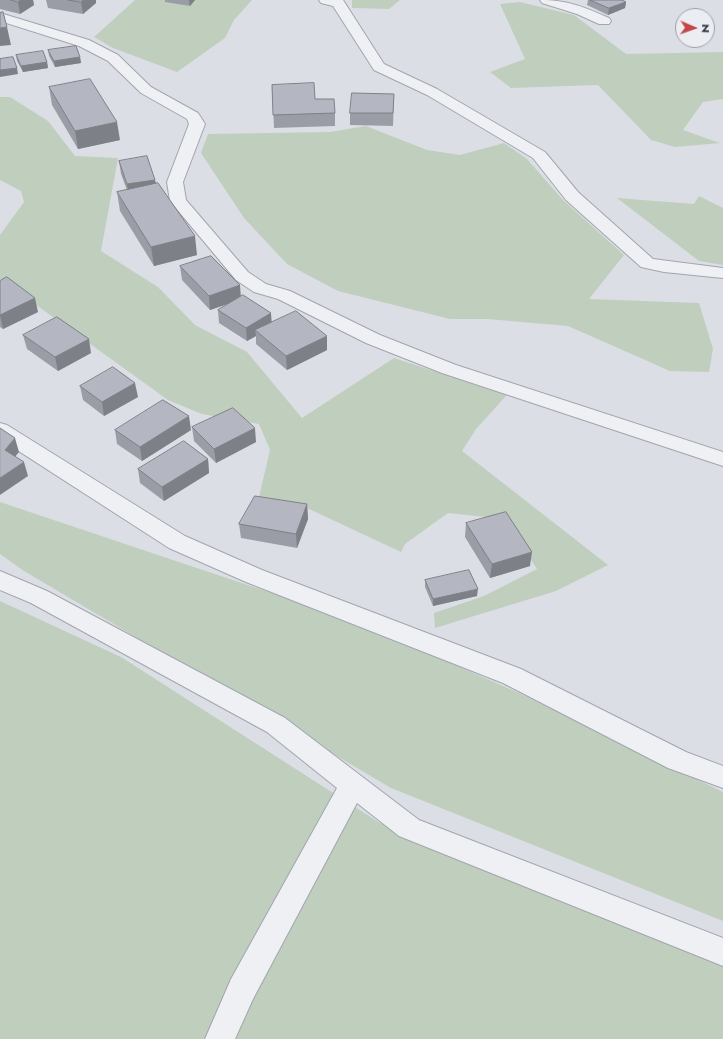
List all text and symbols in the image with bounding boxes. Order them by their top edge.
north arrow [675,8,715,48]
text: N [698,24,714,33]

